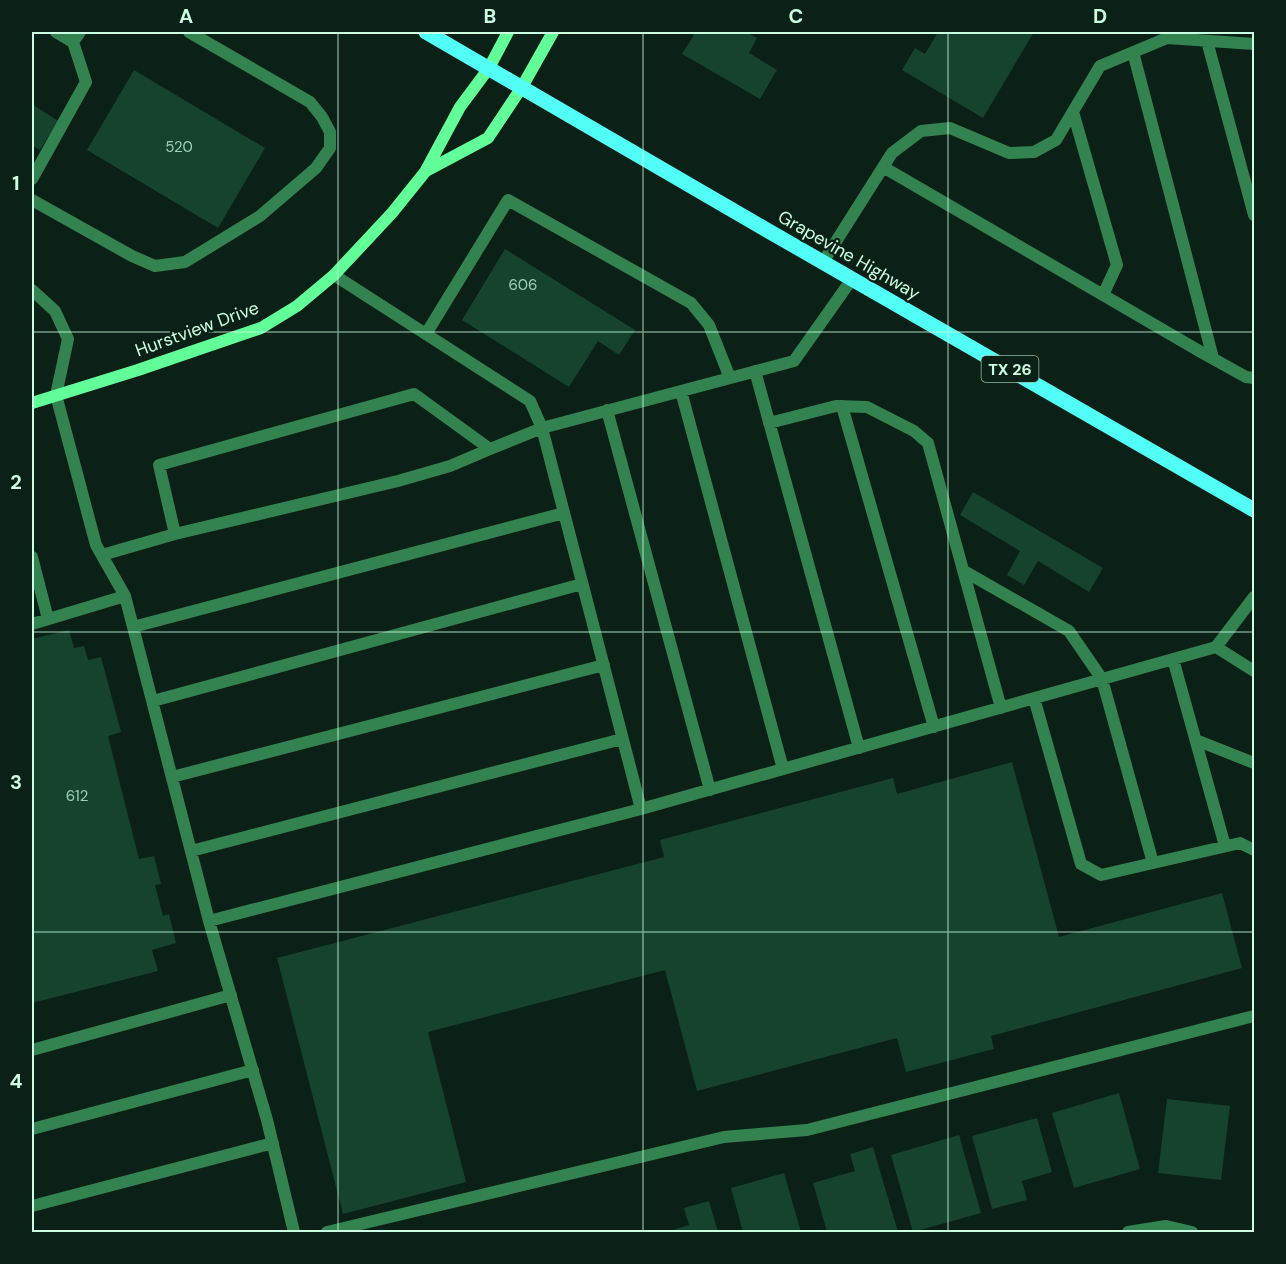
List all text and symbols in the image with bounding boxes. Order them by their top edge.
text: A [179,3,193,29]
text: B [484,3,496,29]
text: C [789,3,803,29]
text: D [1093,3,1107,29]
house number: 520 [165,137,193,157]
text: 1 [12,170,20,196]
street label: Grapevine Highway [774,205,924,305]
house number: 606 [508,275,538,295]
street label: Hurstview Drive [132,296,262,362]
road number: TX 26 [982,356,1038,382]
text: 2 [10,469,22,495]
text: 3 [10,769,22,795]
house number: 612 [66,786,88,806]
text: 4 [10,1068,23,1094]

